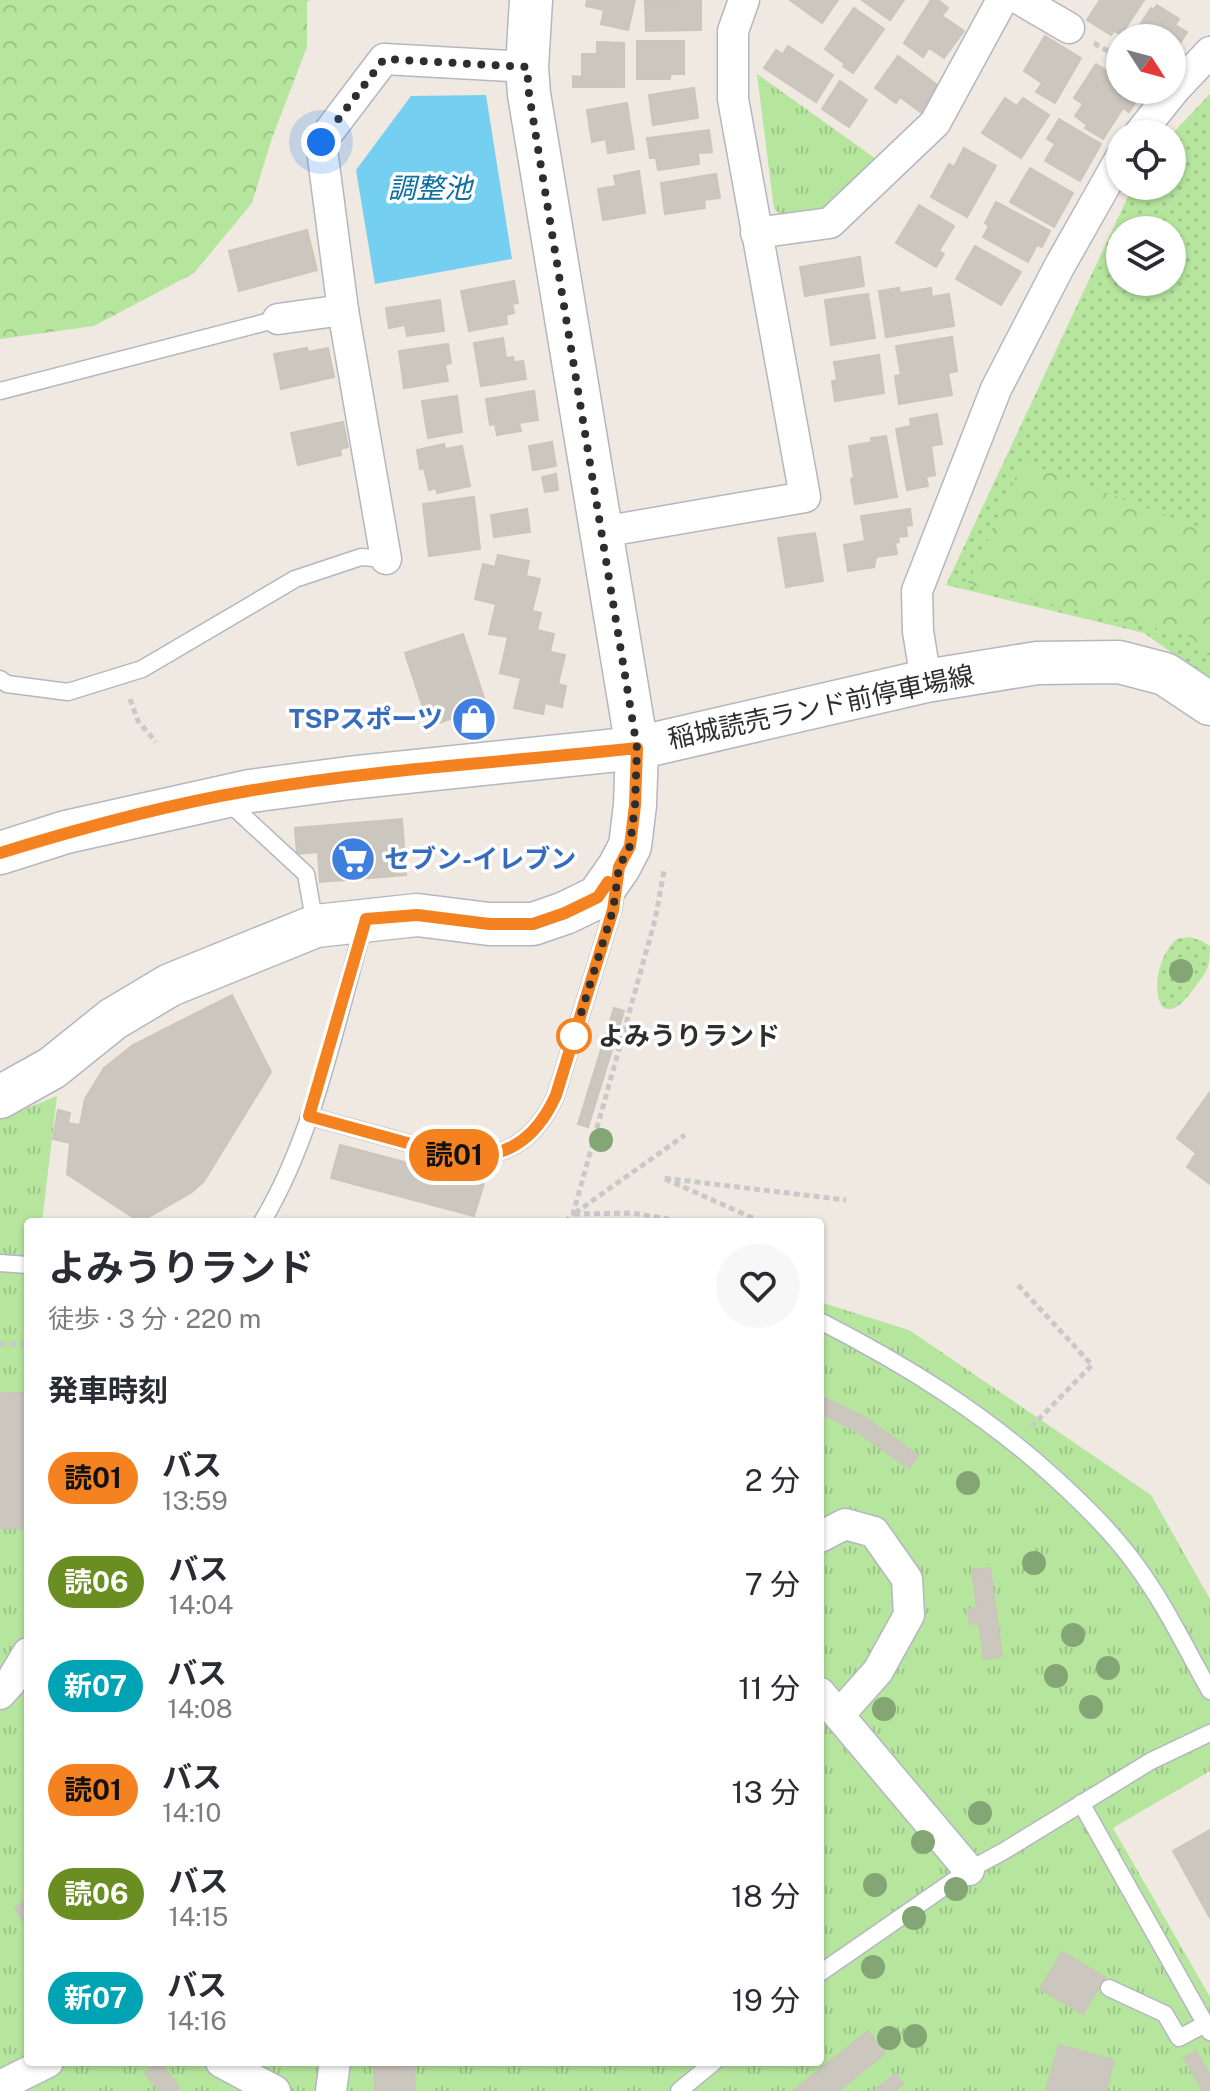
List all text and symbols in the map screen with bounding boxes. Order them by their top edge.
north arrow [1106,24,1186,104]
map controls [1106,24,1186,296]
button: locate [1106,120,1186,200]
your location [301,122,341,162]
water label: 調整池 [388,171,475,204]
button: layers [1106,216,1186,296]
street label: 稲城読売ランド前停車場線 [665,659,977,754]
shop icon: TSPスポーツ [450,695,498,743]
place label: TSPスポーツ [289,703,443,734]
supermarket icon: セブン-イレブン [329,835,377,883]
place label: セブン-イレブン [384,843,576,874]
marker: よみうりランド [557,1019,591,1053]
place label: よみうりランド [598,1020,780,1051]
line badge: 読01 [408,1129,500,1181]
text: 読01 [425,1138,483,1171]
button: heart [716,1244,800,1328]
text: よみうりランド [48,1245,314,1290]
text: 徒歩 · 3 分 · 220 m [48,1303,261,1334]
text: 発車時刻 [48,1372,168,1408]
text: バス [162,1447,222,1483]
text: 読01 [64,1461,122,1494]
text: 2 分 [745,1462,800,1498]
text: 13:59 [162,1485,228,1516]
text: バス [168,1551,228,1587]
text: 読06 [64,1565,128,1598]
text: 7 分 [745,1566,800,1602]
text: 14:04 [168,1589,233,1620]
text: バス [167,1655,227,1691]
text: 新07 [64,1669,127,1702]
text: 11 分 [738,1670,800,1706]
text: 14:08 [167,1693,233,1724]
text: バス [162,1759,222,1795]
text: 読01 [64,1773,122,1806]
text: 13 分 [732,1774,800,1810]
text: 14:10 [162,1797,221,1828]
text: バス [168,1863,228,1899]
text: 読06 [64,1877,128,1910]
text: 18 分 [731,1878,800,1914]
text: 14:15 [168,1901,228,1932]
text: バス [167,1967,227,2003]
text: 新07 [64,1981,127,2014]
text: 19 分 [732,1982,800,2018]
text: 14:16 [167,2005,227,2036]

